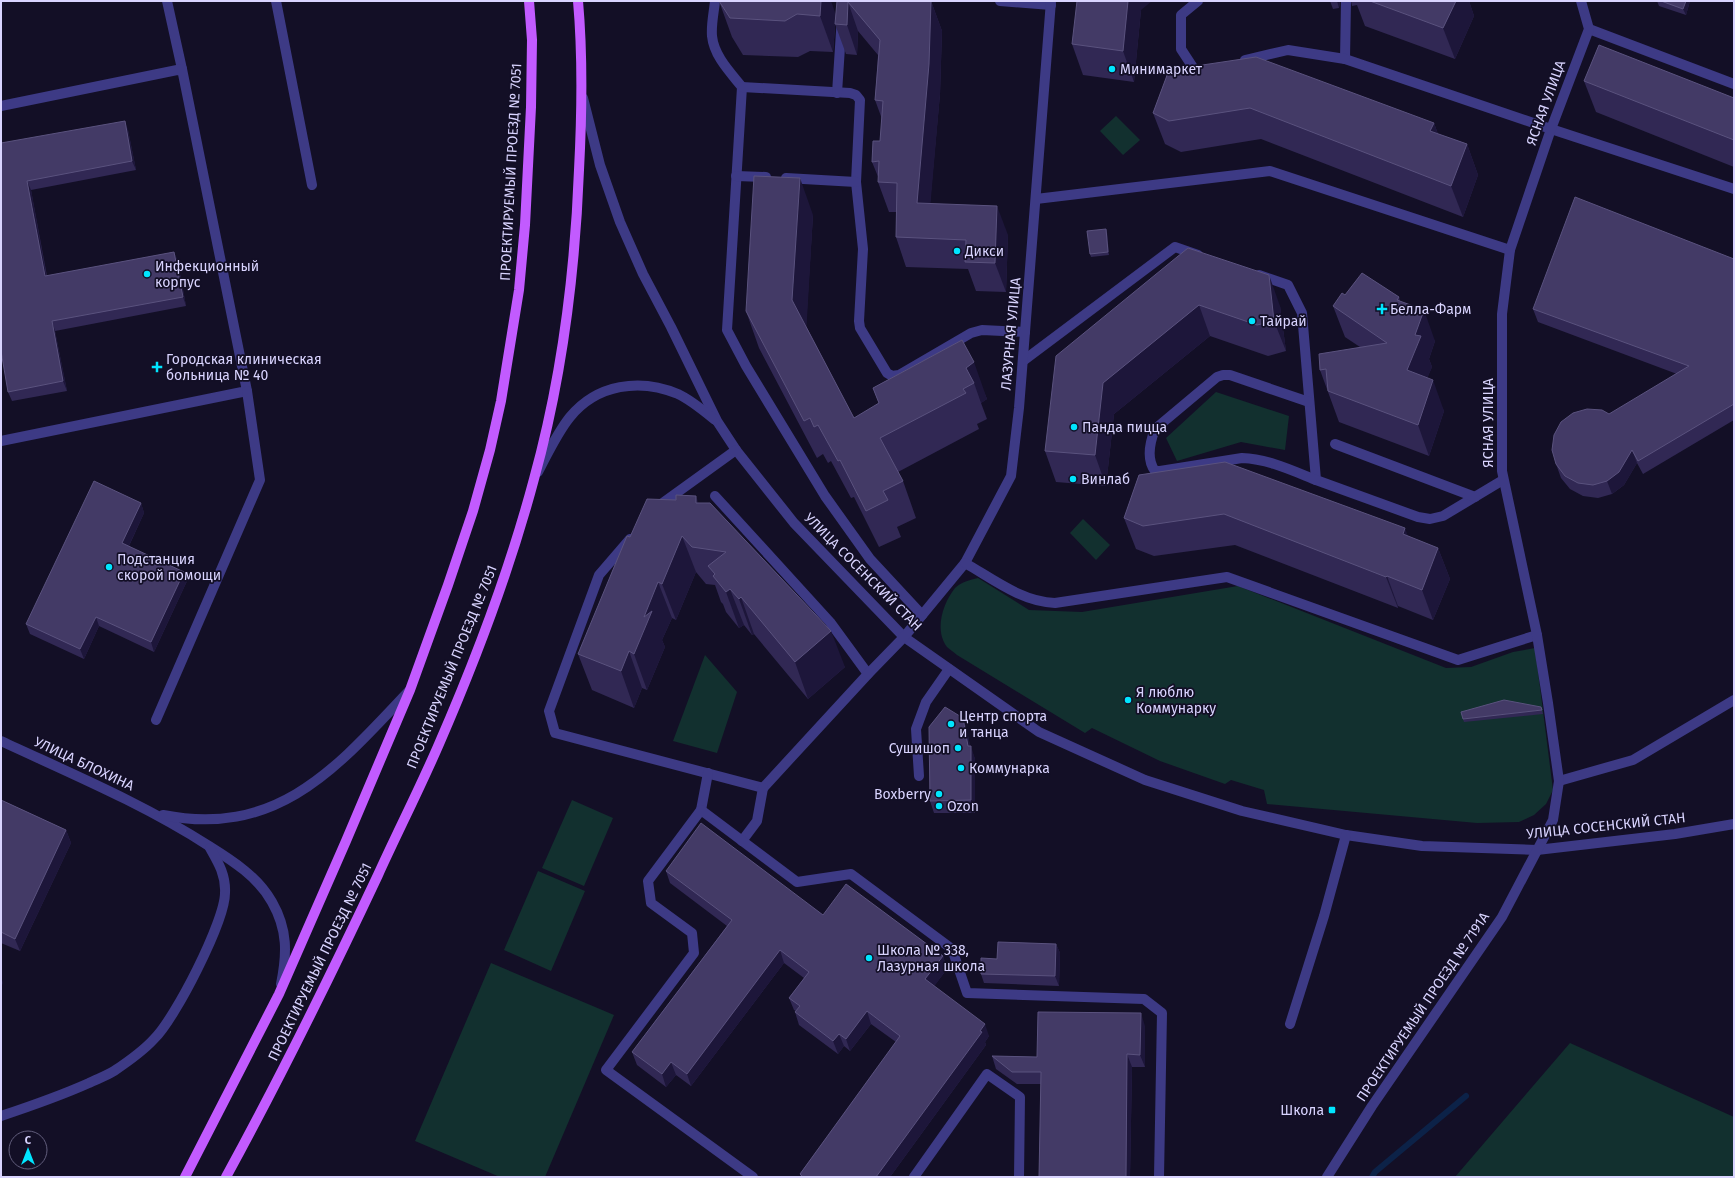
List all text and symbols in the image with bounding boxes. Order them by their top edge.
street label: ЯСНАЯ УЛИЦА [1523,58,1569,148]
place label: Минимаркет [1120,61,1203,78]
street label: ПРОЕКТИРУЕМЫЙ ПРОЕЗД № 7051 [497,63,525,281]
marker: Минимаркет [1107,64,1117,74]
place label: Дикси [964,243,1004,260]
marker: Дикси [952,246,962,256]
place label: Инфекционный корпус [155,258,259,291]
marker: Инфекционный корпус [142,269,152,279]
street label: ЛАЗУРНАЯ УЛИЦА [998,277,1024,391]
place label: Белла-Фарм [1390,301,1472,318]
marker: Белла-Фарм [1377,304,1387,314]
place label: Тайрай [1260,313,1307,330]
marker: Тайрай [1247,316,1257,326]
place label: Городская клиническая больница № 40 [166,351,322,384]
marker: Городская клиническая больница № 40 [151,361,163,373]
street label: ЯСНАЯ УЛИЦА [1480,378,1497,468]
place label: Панда пицца [1082,419,1167,436]
marker: Панда пицца [1069,422,1079,432]
place label: Винлаб [1081,471,1130,488]
marker: Винлаб [1068,474,1078,484]
street label: УЛИЦА СОСЕНСКИЙ СТАН [800,509,926,635]
place label: Подстанция скорой помощи [117,551,221,584]
marker: Подстанция скорой помощи [104,562,114,572]
street label: ПРОЕКТИРУЕМЫЙ ПРОЕЗД № 7051 [403,563,501,771]
place label: Я люблю Коммунарку [1136,684,1216,717]
marker: Я люблю Коммунарку [1123,695,1133,705]
place label: Центр спорта и танца [959,708,1047,741]
marker: Центр спорта и танца [946,719,956,729]
street label: УЛИЦА БЛОХИНА [31,733,137,795]
place label: Сушишоп [889,740,950,757]
marker: Сушишоп [953,743,963,753]
place label: Коммунарка [969,760,1050,777]
marker: Коммунарка [956,763,966,773]
place label: Boxberry [874,786,931,803]
marker: Boxberry [934,789,944,799]
place label: Ozon [947,798,979,815]
marker: Ozon [934,801,944,811]
street label: УЛИЦА СОСЕНСКИЙ СТАН [1526,809,1686,843]
street label: ПРОЕКТИРУЕМЫЙ ПРОЕЗД № 7051 [265,860,375,1064]
street label: ПРОЕКТИРУЕМЫЙ ПРОЕЗД № 7191А [1353,909,1493,1105]
place label: Школа № 338, Лазурная школа [877,942,985,975]
marker: Школа № 338, Лазурная школа [864,953,874,963]
place label: Школа [1280,1102,1324,1119]
marker: Школа [1327,1105,1337,1115]
north arrow [8,1130,48,1170]
text: С [25,1134,32,1147]

